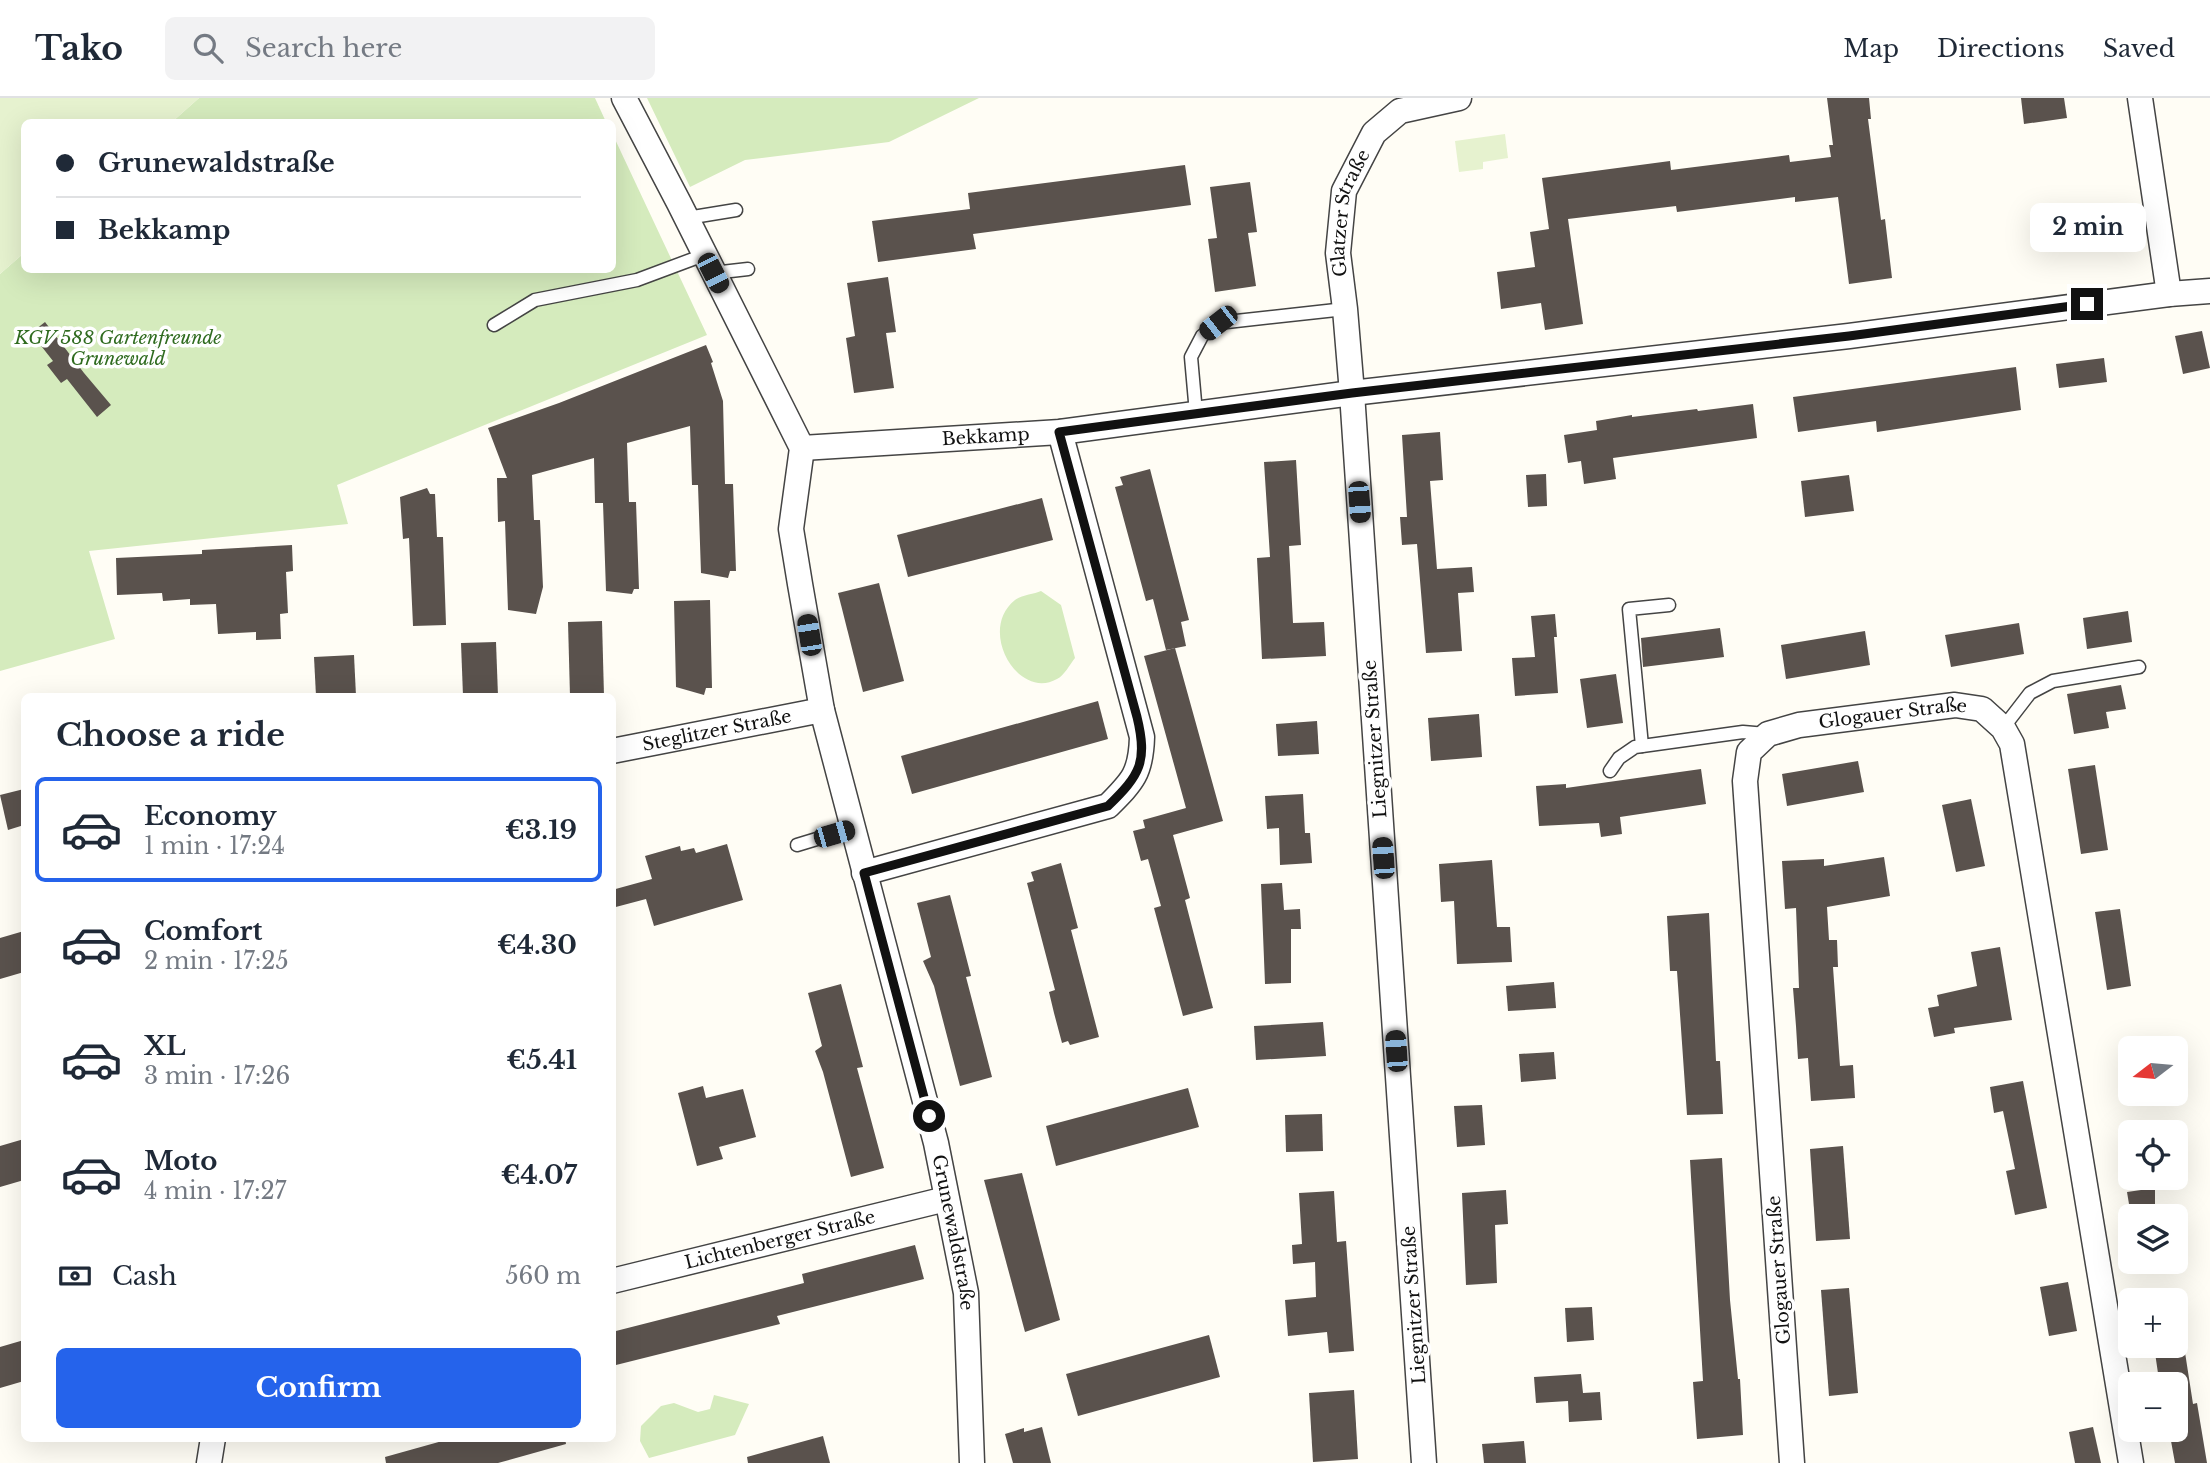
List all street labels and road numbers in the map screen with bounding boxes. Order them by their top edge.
street label: Glatzer Straße [1327,146,1375,278]
street label: Bekkamp [941,423,1030,450]
street label: Liegnitzer Straße [1358,659,1392,819]
street label: Glogauer Straße [1817,694,1969,733]
street label: Steglitzer Straße [641,705,793,756]
street label: Grunewaldstraße [928,1153,978,1311]
street label: Glogauer Straße [1763,1195,1795,1345]
street label: Lichtenberger Straße [683,1206,878,1274]
street label: Liegnitzer Straße [1397,1225,1431,1385]

